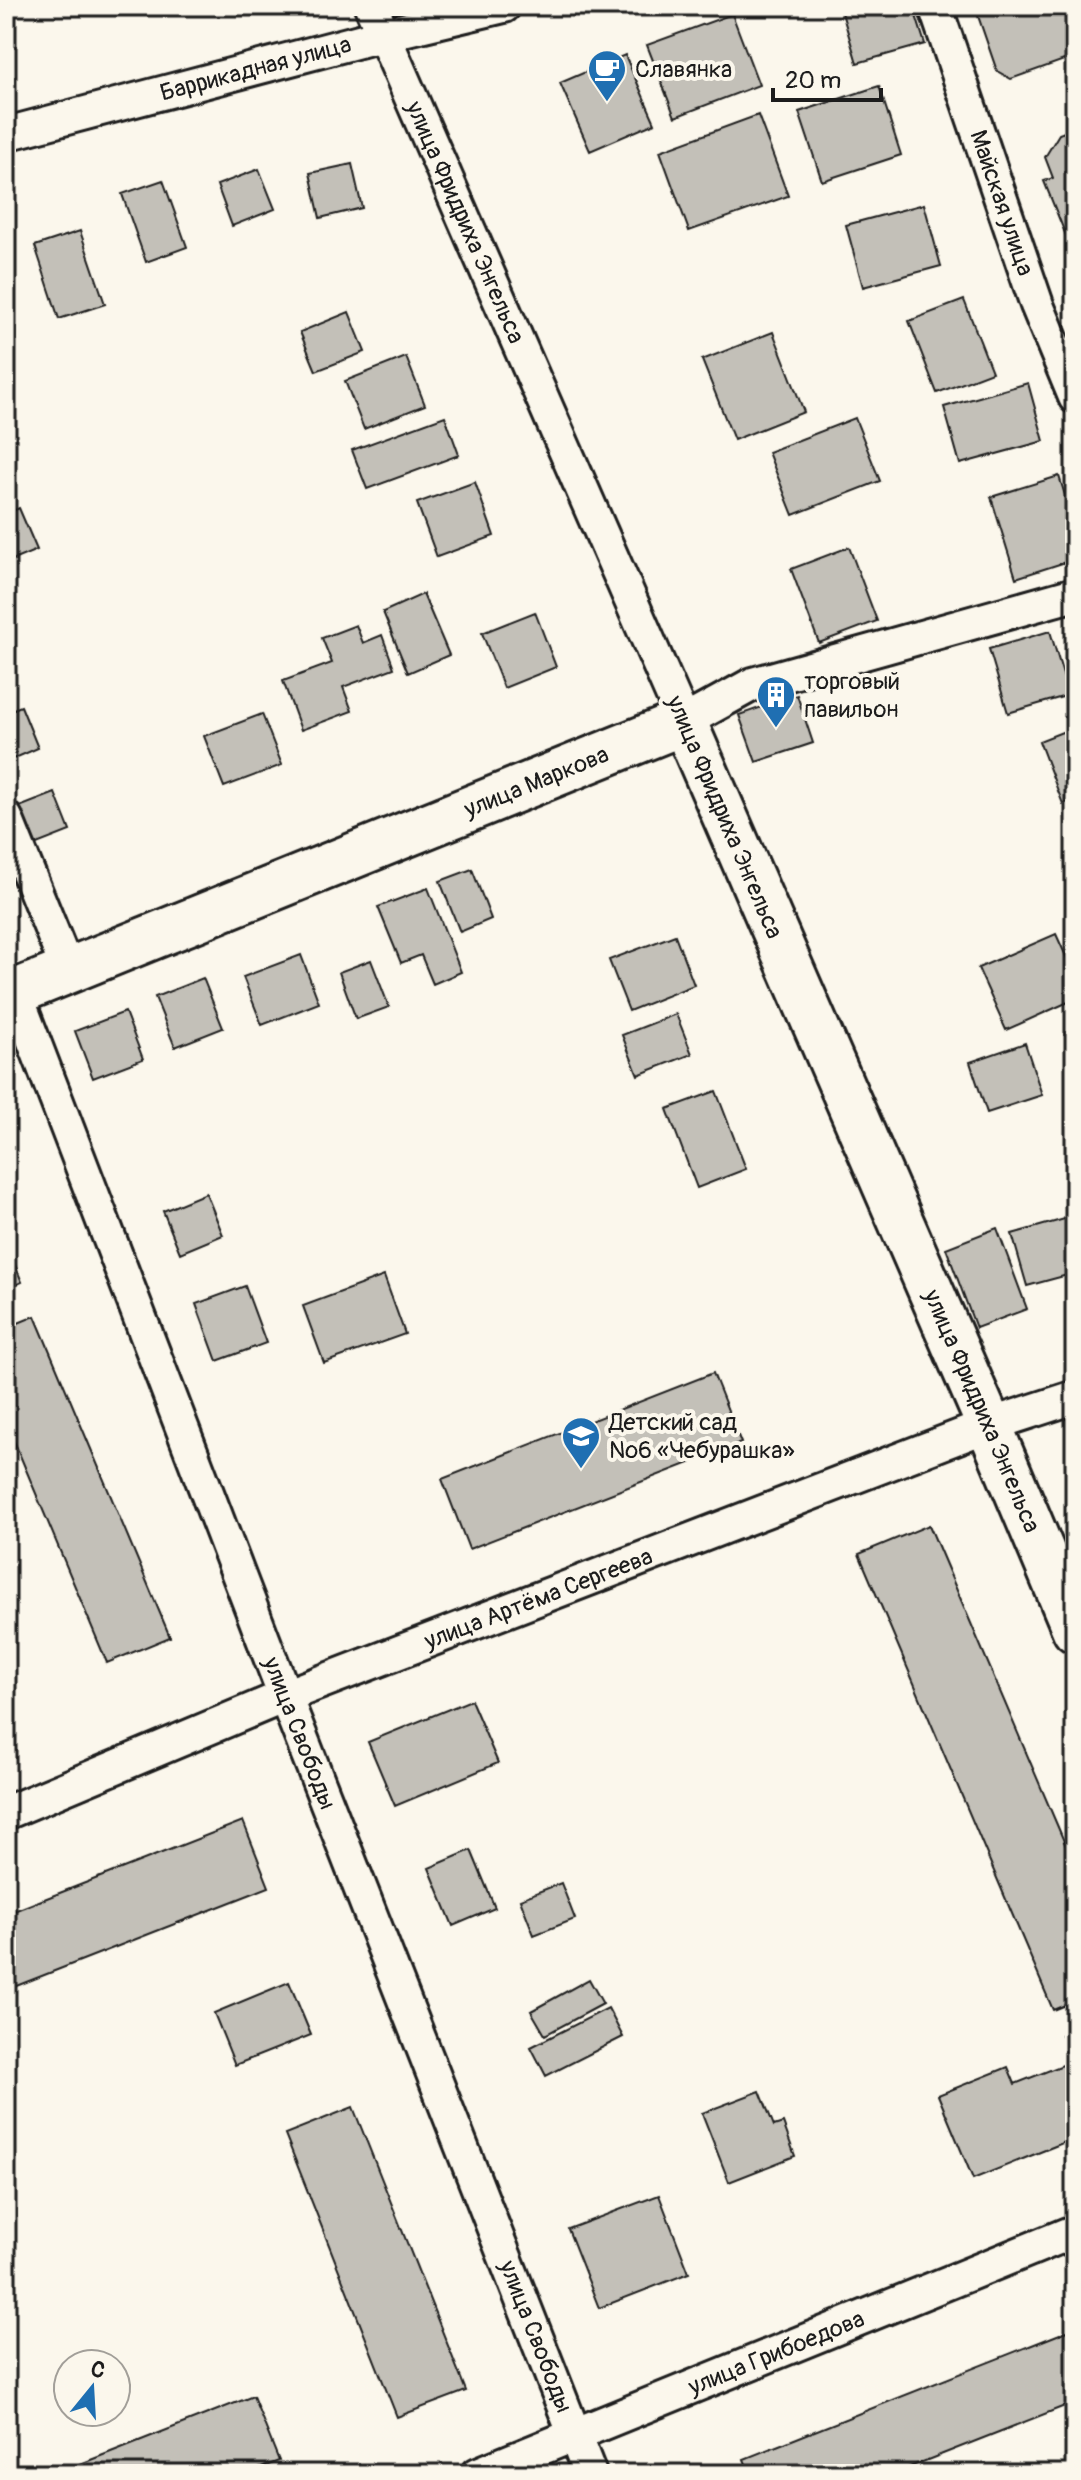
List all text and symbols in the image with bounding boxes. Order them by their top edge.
street label: Баррикадная улица [157,30,354,108]
cafe icon: Славянка [586,48,628,103]
scale bar [773,52,881,102]
place label: Славянка [635,55,732,84]
text: 20 m [785,66,841,95]
street label: улица Фридриха Энгельса [399,96,531,348]
street label: Майская улица [963,126,1040,280]
place label: торговый павильон [804,667,900,724]
building icon: торговый павильон [755,674,797,729]
street label: улица Фридриха Энгельса [660,690,789,943]
street label: улица Маркова [459,740,613,825]
street label: улица Фридриха Энгельса [917,1284,1046,1537]
place label: Детский сад №6 «Чебурашка» [608,1408,795,1465]
school or university icon: Детский сад №6 «Чебурашка» [560,1415,602,1470]
street label: улица Артёма Сергеева [419,1542,657,1656]
street label: улица Свободы [256,1652,342,1814]
street label: улица Свободы [492,2256,579,2417]
street label: улица Грибоедова [683,2304,869,2402]
north arrow [52,2348,132,2428]
text: С [87,2355,109,2385]

